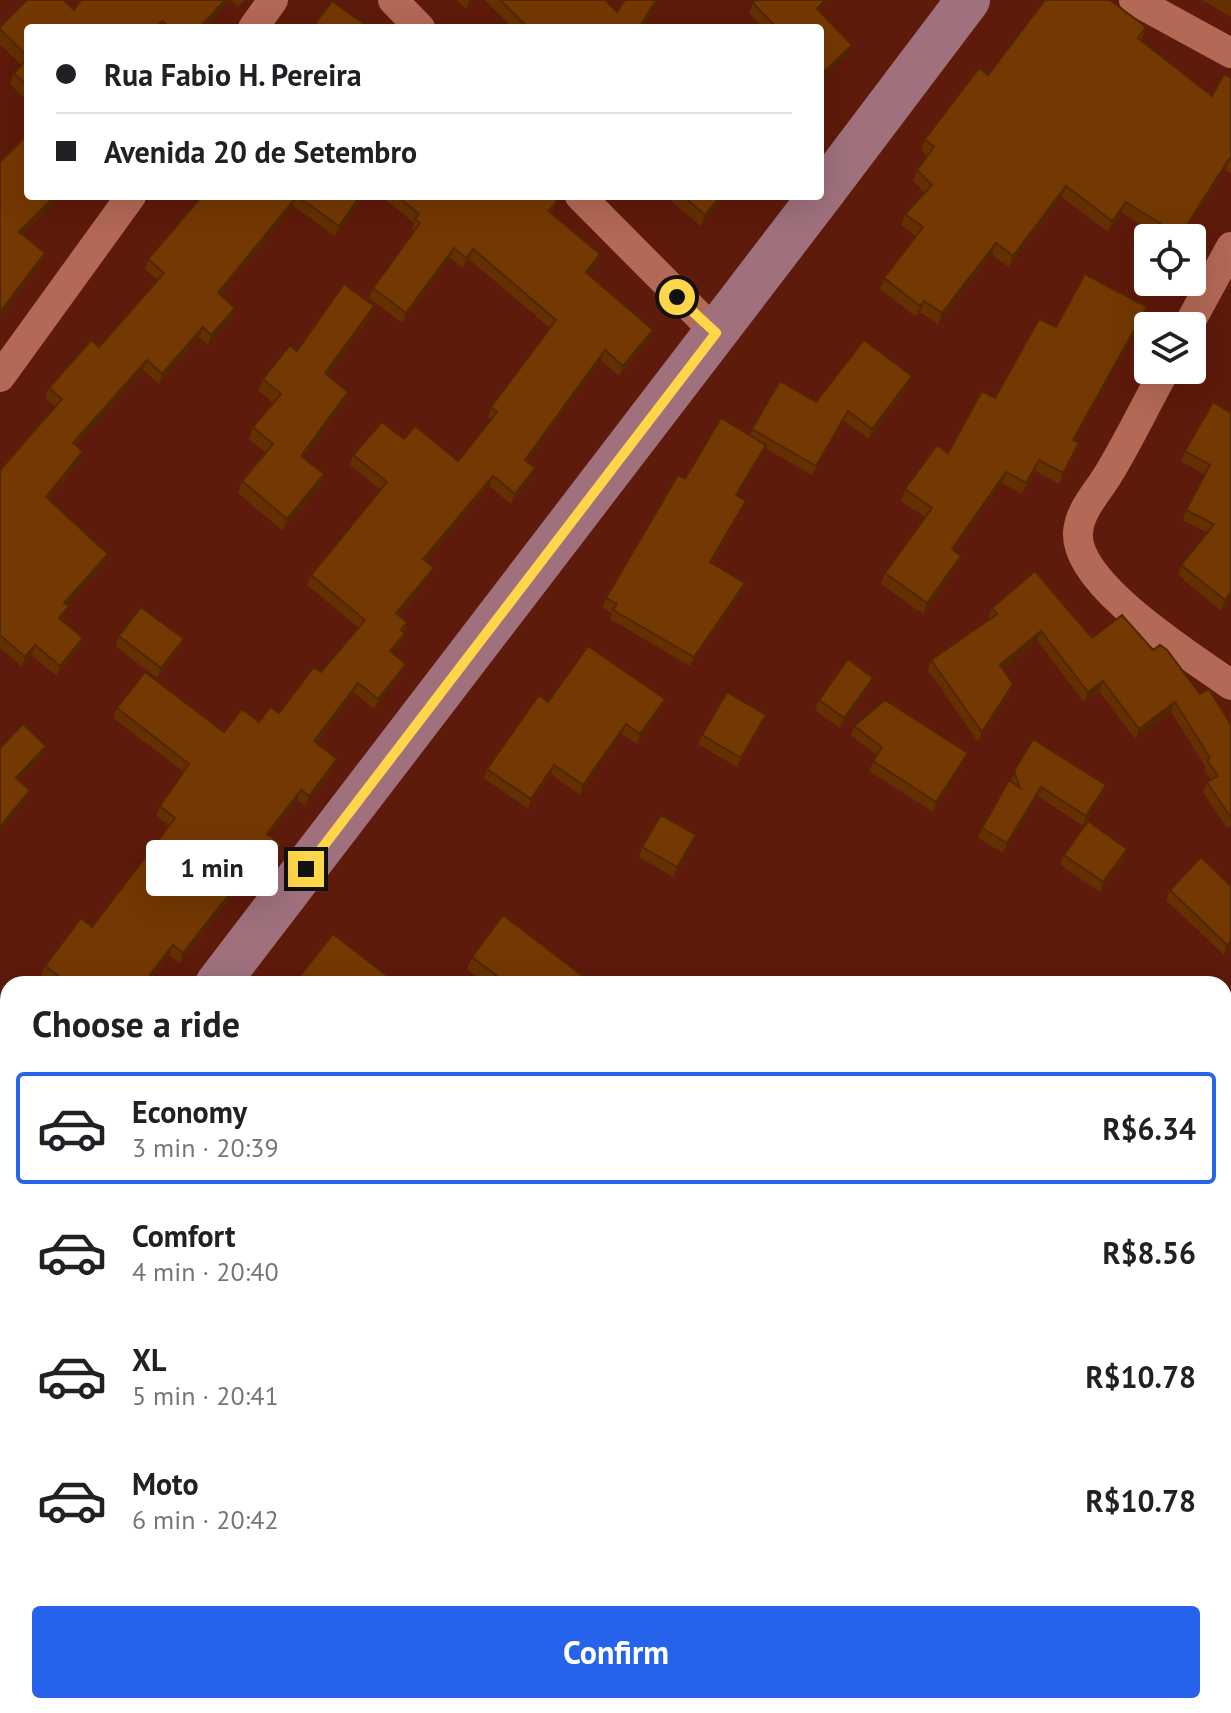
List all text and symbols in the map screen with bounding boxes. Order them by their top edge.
text: Rua Fabio H. Pereira [104,55,362,94]
text: Avenida 20 de Setembro [104,132,417,171]
map controls [1134,224,1206,384]
button: locate [1134,224,1206,296]
route start [659,279,695,315]
button: layers [1134,312,1206,384]
callout: 1 min [146,841,278,897]
text: 1 min [180,851,244,884]
route end [288,851,324,887]
text: Choose a ride [32,1000,240,1047]
icon: car [36,1092,108,1164]
text: Economy [132,1092,247,1131]
text: R$6.34 [1103,1109,1196,1148]
text: 3 min · 20:39 [132,1131,279,1164]
icon: car [36,1216,108,1288]
text: Comfort [132,1216,235,1255]
text: R$8.56 [1103,1233,1196,1272]
text: 4 min · 20:40 [132,1255,279,1288]
icon: car [36,1340,108,1412]
text: XL [132,1340,166,1379]
text: R$10.78 [1086,1357,1196,1396]
text: 5 min · 20:41 [132,1379,279,1412]
icon: car [36,1464,108,1536]
text: Moto [132,1464,199,1503]
text: R$10.78 [1086,1481,1196,1520]
text: 6 min · 20:42 [132,1503,279,1536]
button: Confirm [32,1606,1200,1698]

